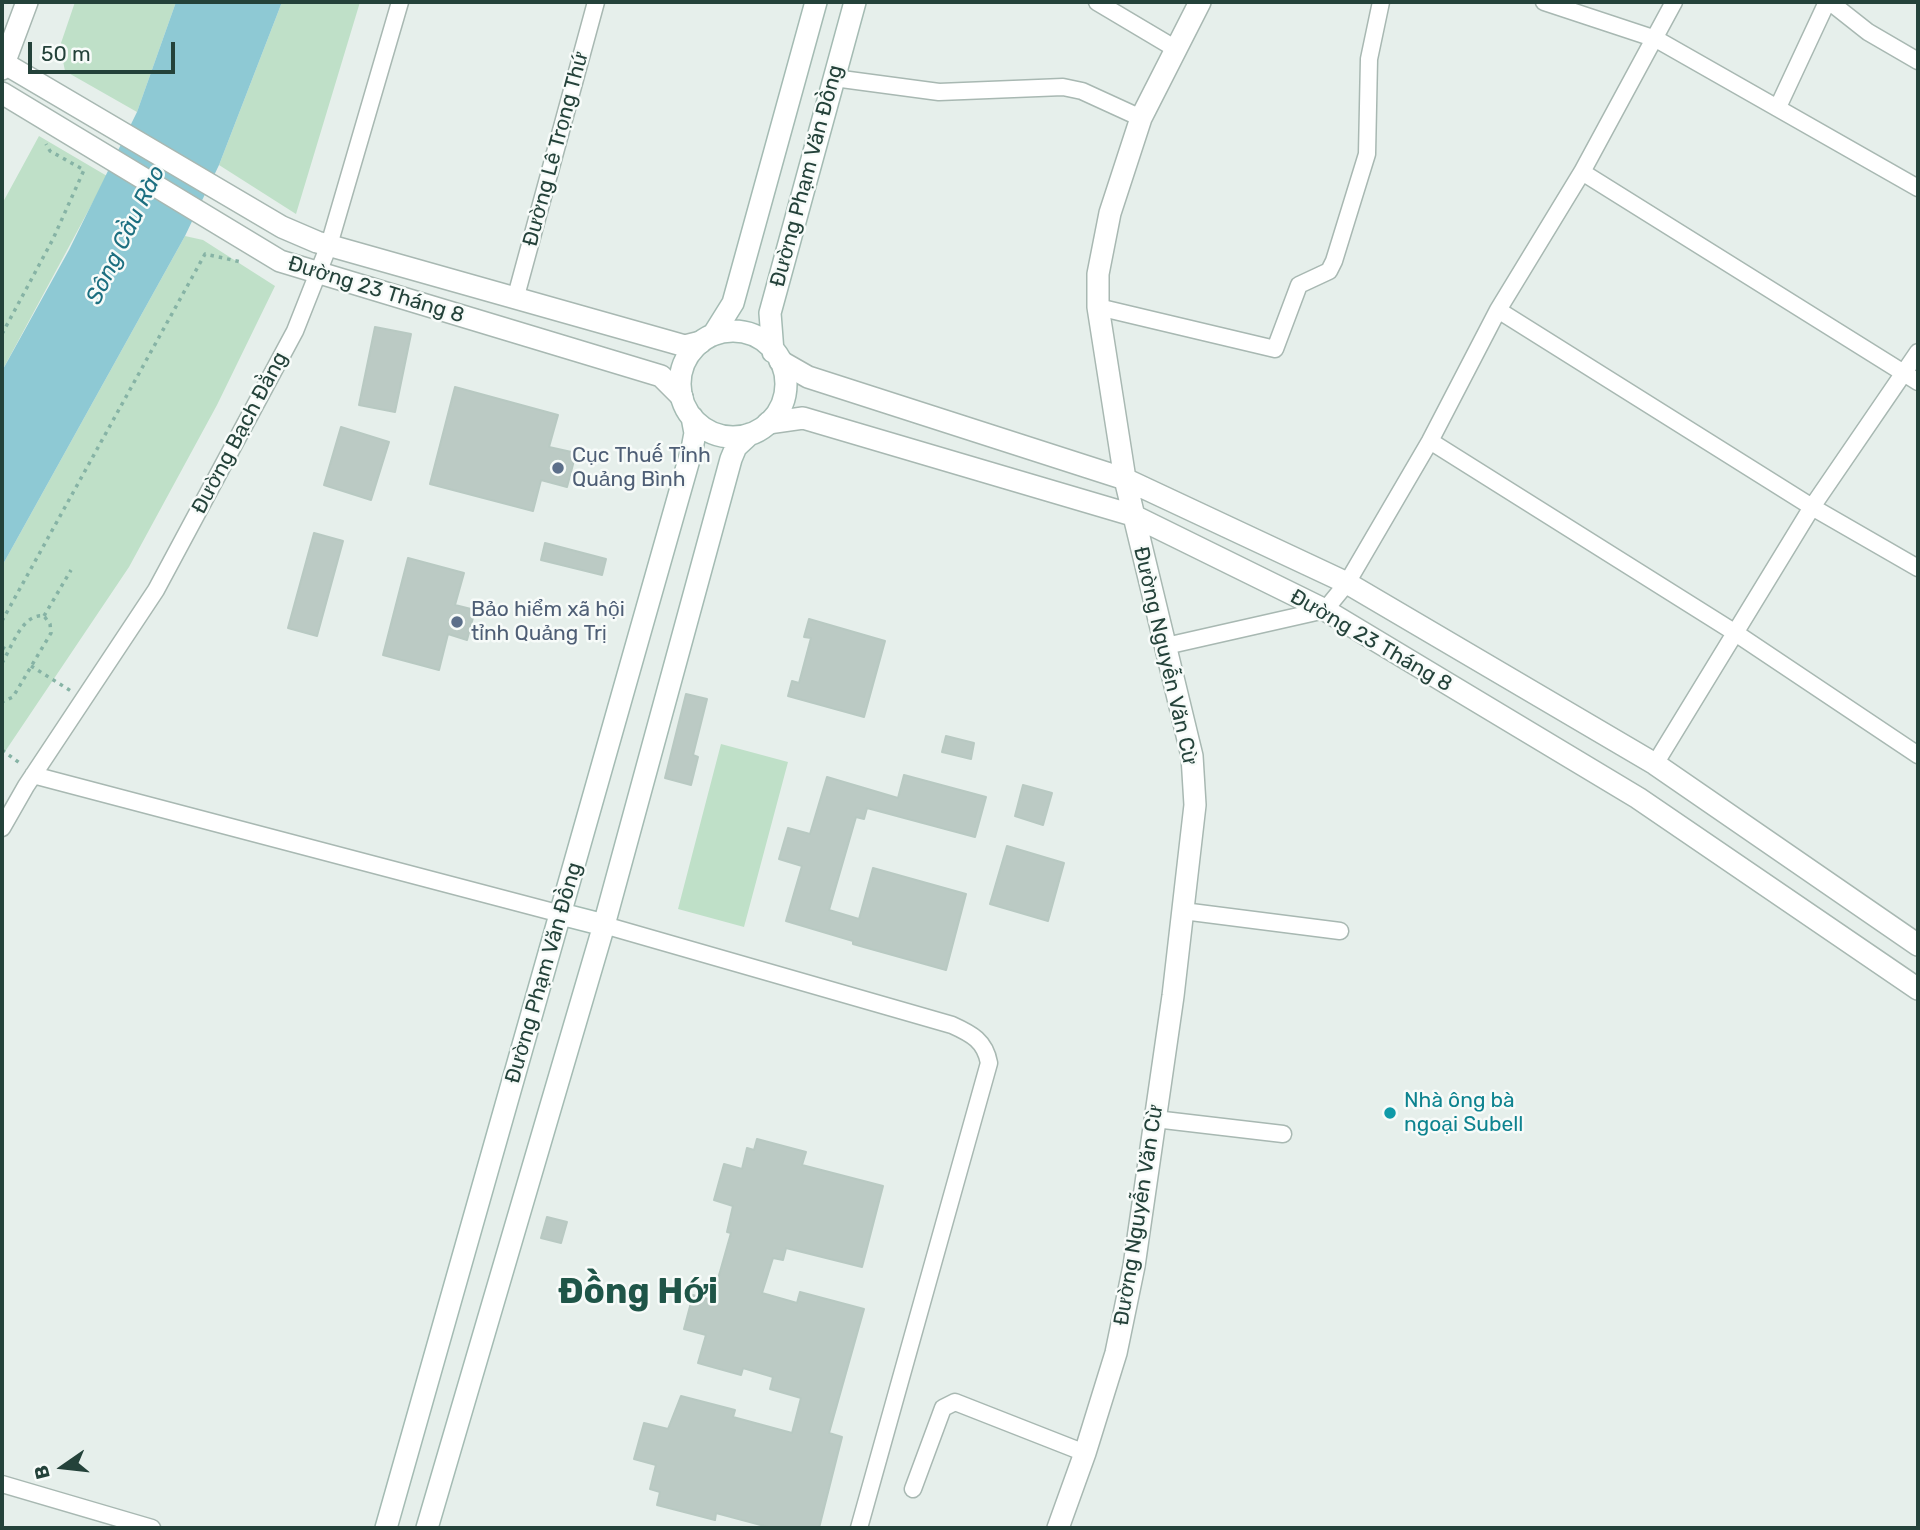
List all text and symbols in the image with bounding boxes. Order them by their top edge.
scale bar [32,28,178,72]
text: 50 m [41,41,91,66]
street label: Đường Lê Trọng Thứ [518,49,594,249]
street label: Đường Phạm Văn Đồng [765,62,849,290]
water label: Sông Cầu Rào [81,161,171,309]
street label: Đường 23 Tháng 8 [285,251,467,329]
street label: Đường Bạch Đằng [187,348,293,518]
place label: Cục Thuế Tỉnh Quảng Bình [572,443,711,493]
marker: Cục Thuế Tỉnh Quảng Bình [550,460,566,476]
street label: Đường Nguyễn Văn Cừ [1128,544,1202,768]
street label: Đường 23 Tháng 8 [1286,584,1456,698]
place label: Bảo hiểm xã hội tỉnh Quảng Trị [471,597,625,647]
marker: Bảo hiểm xã hội tỉnh Quảng Trị [449,614,465,630]
street label: Đường Phạm Văn Đồng [500,860,588,1086]
place label: Nhà ông bà ngoại Subell [1404,1088,1523,1138]
street label: Đường Nguyễn Văn Cừ [1109,1103,1169,1327]
marker: Nhà ông bà ngoại Subell [1382,1105,1398,1121]
district label: Đồng Hới [558,1272,718,1314]
north arrow [28,1432,98,1502]
text: B [29,1463,55,1481]

